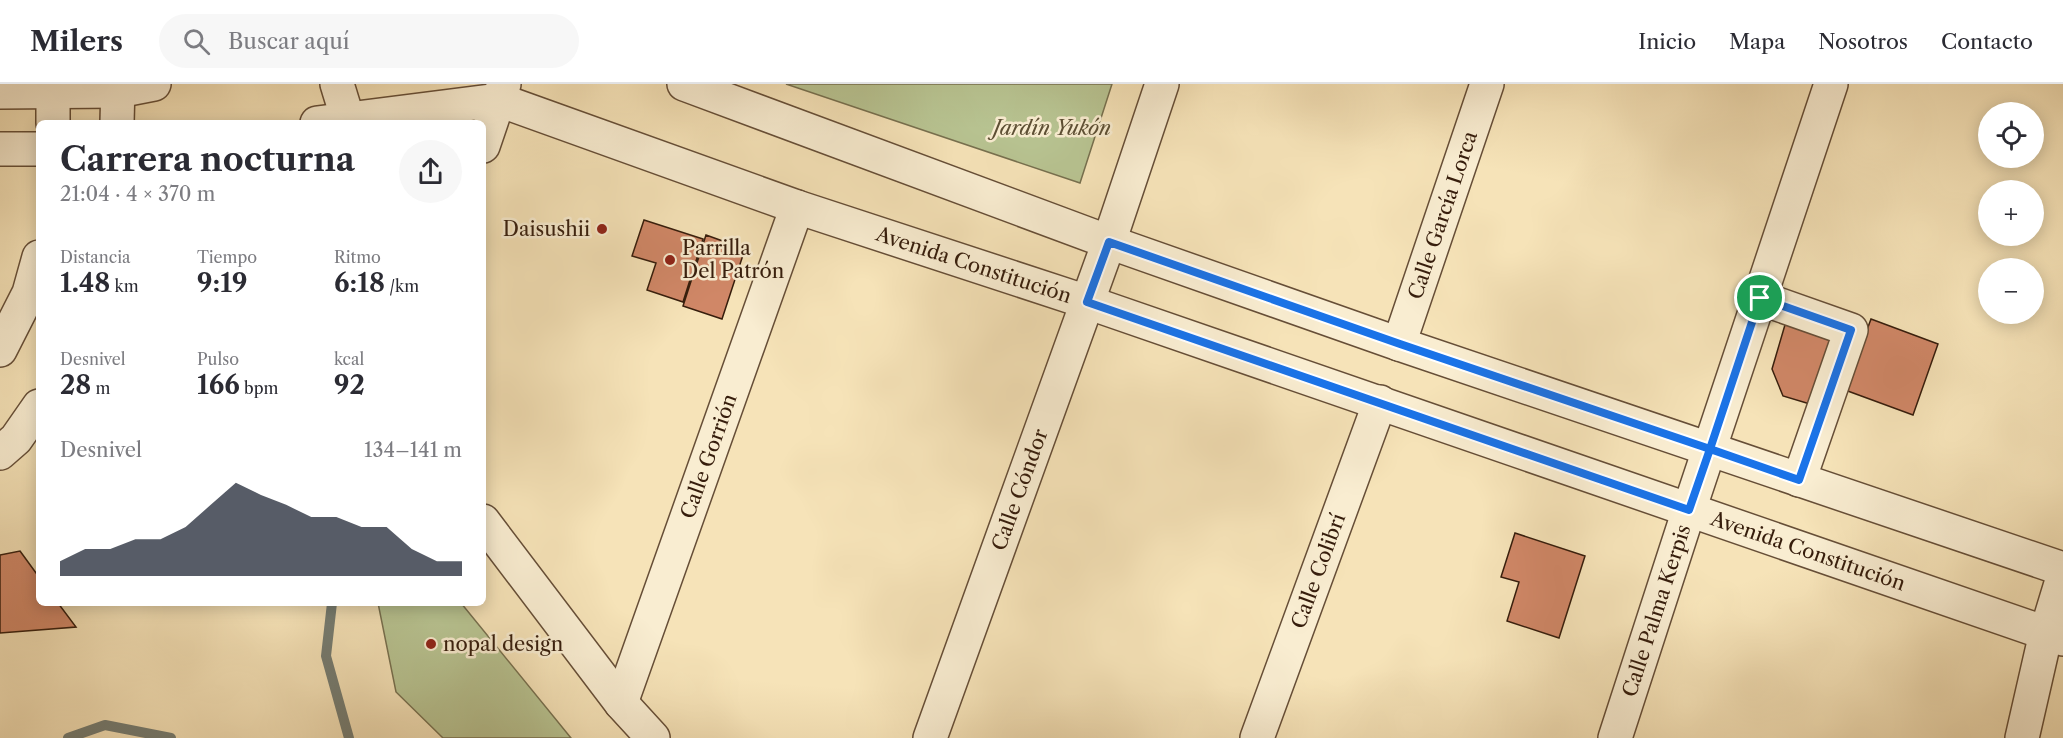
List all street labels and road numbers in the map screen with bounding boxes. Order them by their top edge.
street label: Calle García Lorca [1403,127,1482,302]
street label: Avenida Constitución [872,221,1075,308]
street label: Calle Gorrión [675,390,742,522]
street label: Calle Cóndor [987,425,1053,554]
street label: Avenida Constitución [1707,506,1909,596]
street label: Calle Colibrí [1286,510,1350,632]
street label: Calle Palma Kerpis [1617,521,1696,700]

